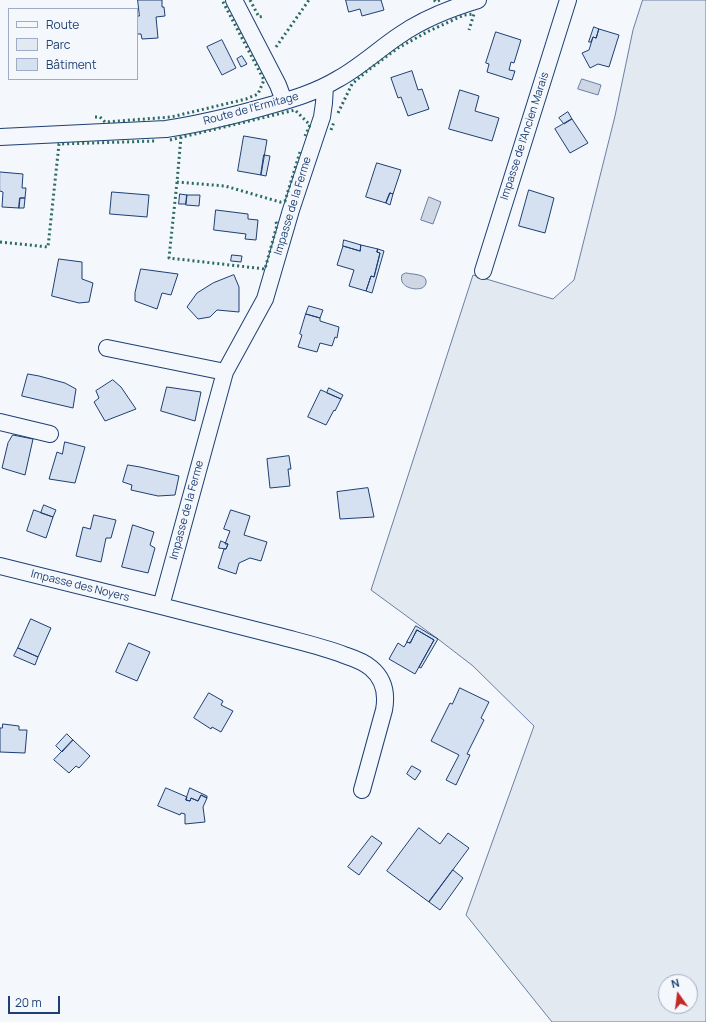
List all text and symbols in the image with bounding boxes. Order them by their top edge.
legend [8,8,138,80]
text: Route [46,16,79,33]
text: Parc [46,36,70,53]
text: Bâtiment [46,56,97,73]
street label: Impasse de l'Ancien Marais [498,70,552,202]
street label: Route de l'Ermitage [202,90,300,128]
street label: Impasse de la Ferme [272,155,314,257]
street label: Impasse de la Ferme [167,459,207,561]
street label: Impasse des Noyers [29,567,131,605]
north arrow [658,974,698,1014]
text: N [670,975,681,991]
scale bar [10,988,62,1014]
text: 20 m [15,994,42,1011]

